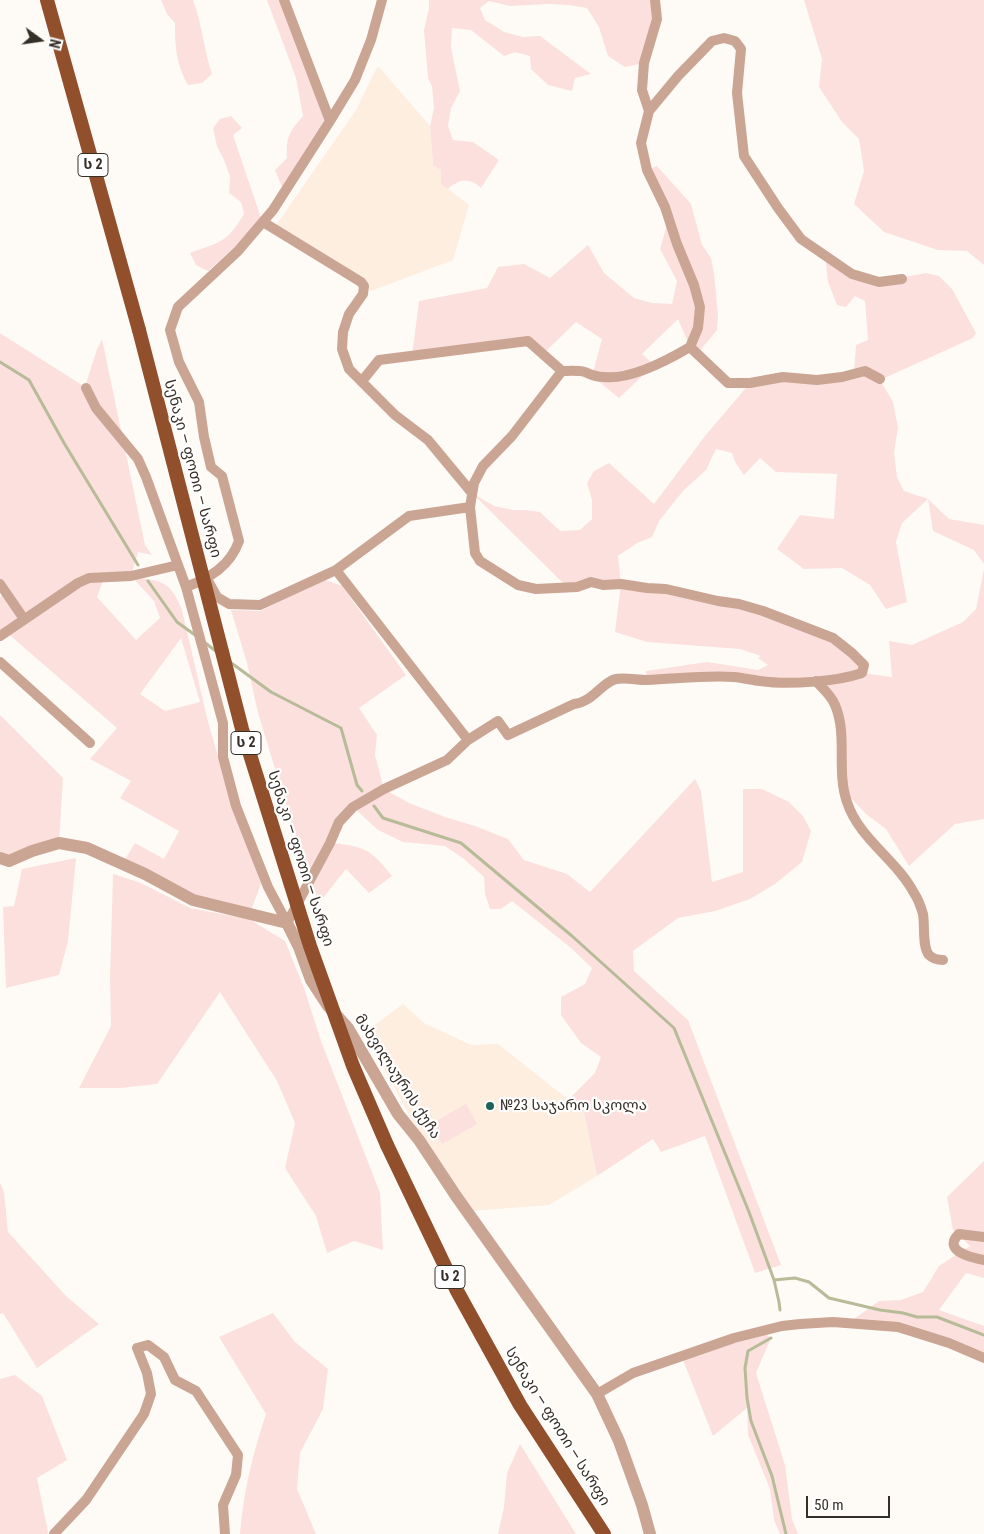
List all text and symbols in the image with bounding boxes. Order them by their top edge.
north arrow [15,15,65,65]
text: N [46,38,63,50]
road number: ს 2 [78,154,108,176]
street label: სენაკი — ფოთი — სარფი [160,378,224,560]
road number: ს 2 [231,731,261,754]
street label: სენაკი — ფოთი — სარფი [263,769,337,949]
street label: მახვილაურის ქუჩა [350,1011,444,1143]
place label: №23 საჯარო სკოლა [500,1097,647,1115]
marker: №23 საჯარო სკოლა [484,1100,496,1112]
road number: ს 2 [435,1266,465,1288]
street label: სენაკი — ფოთი — სარფი [501,1344,613,1510]
scale bar [809,1486,893,1518]
text: 50 m [814,1496,844,1514]

